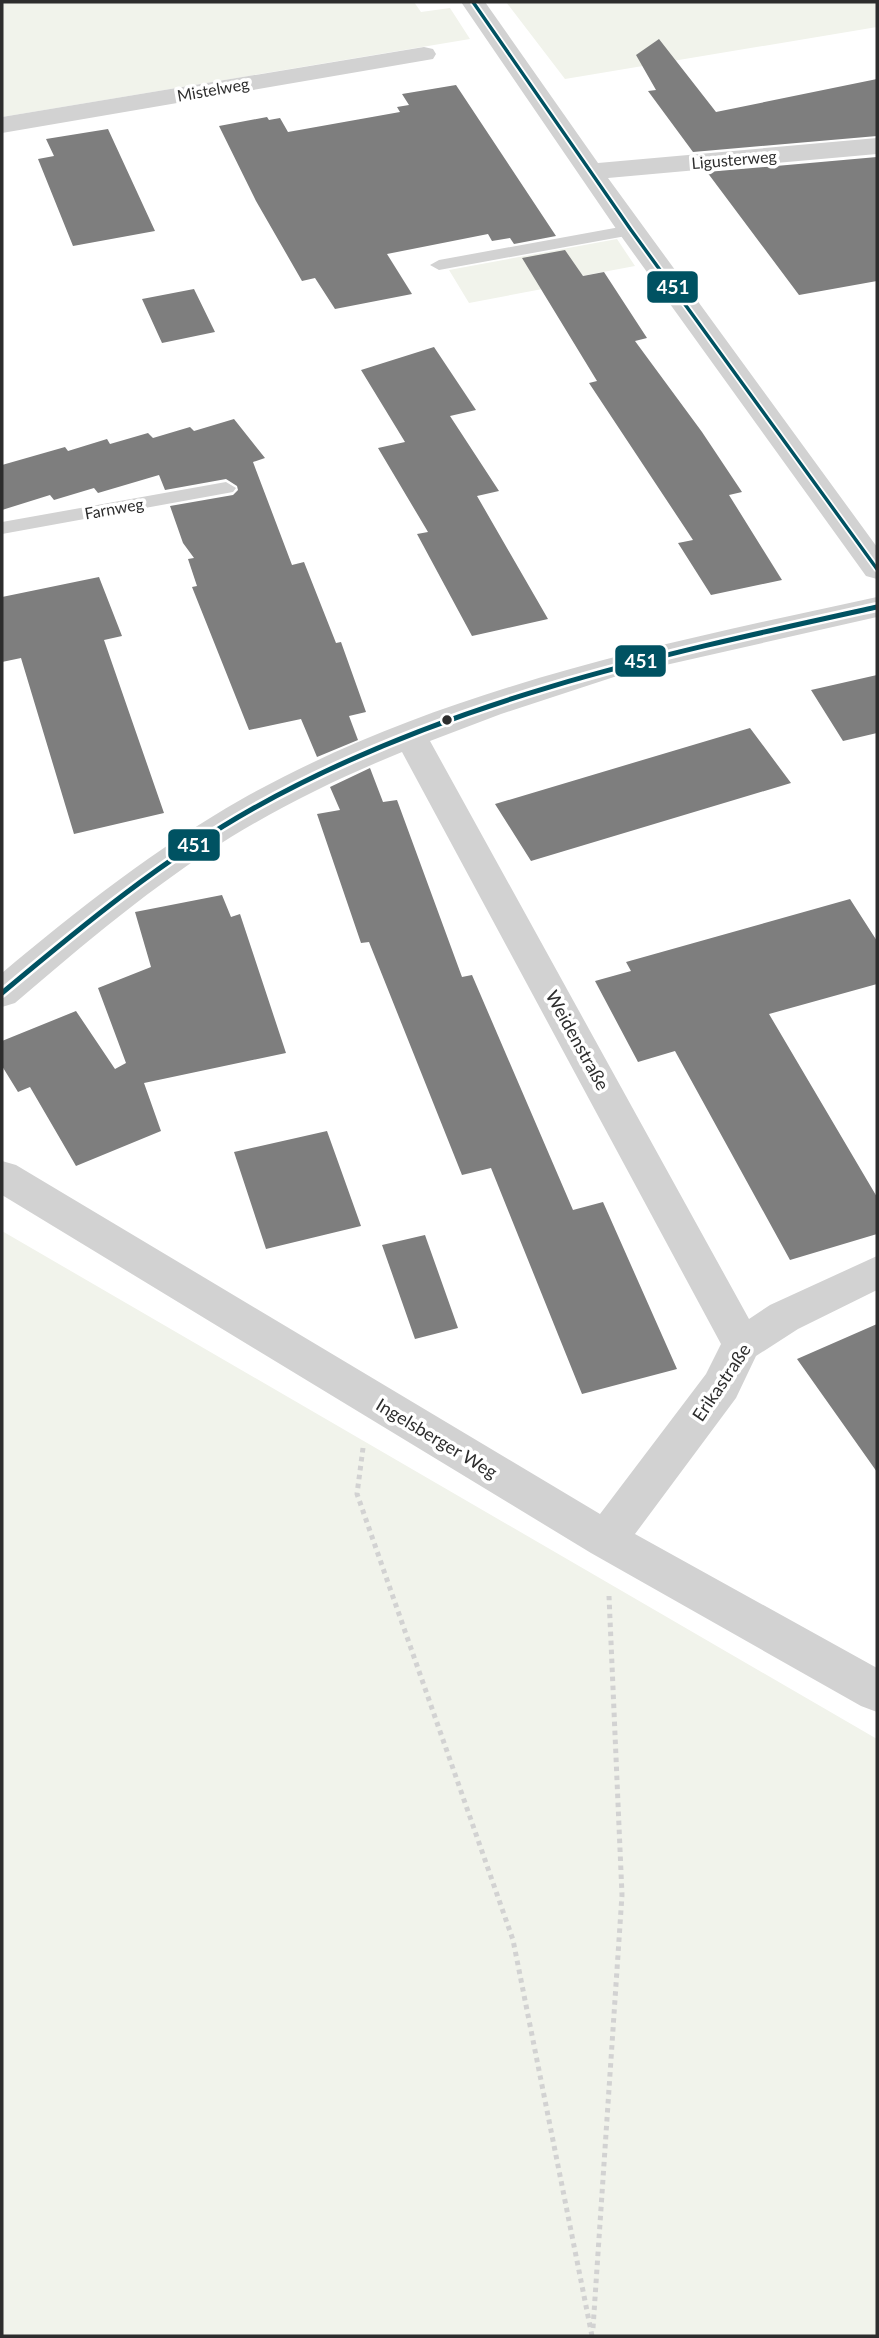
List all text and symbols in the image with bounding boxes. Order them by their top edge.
street label: Mistelweg [176,73,250,105]
street label: Ligusterweg [691,146,777,172]
line badge: 451 [646,270,699,304]
text: 451 [656,275,690,298]
street label: Farnweg [83,493,145,523]
line badge: 451 [614,644,667,678]
text: 451 [624,649,658,672]
unlabelled marker [440,713,454,727]
line badge: 451 [167,828,221,862]
text: 451 [177,833,211,856]
street label: Weidenstraße [542,986,614,1094]
street label: Erikastraße [687,1339,755,1425]
street label: Ingelsberger Weg [372,1393,502,1483]

